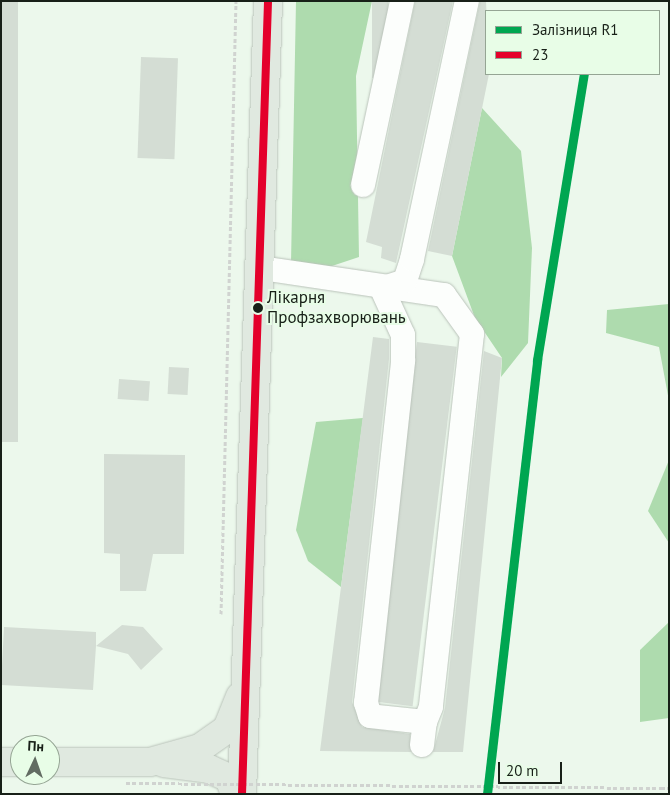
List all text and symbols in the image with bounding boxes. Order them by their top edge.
legend [485,10,660,75]
text: Залізниця R1 [532,20,618,39]
text: 23 [532,45,548,64]
place label: Лікарня Профзахворювань [267,288,406,328]
marker: Лікарня Профзахворювань [253,303,263,313]
north arrow [10,735,60,785]
text: Пн [27,737,44,755]
scale bar [500,752,564,784]
text: 20 m [506,761,539,780]

